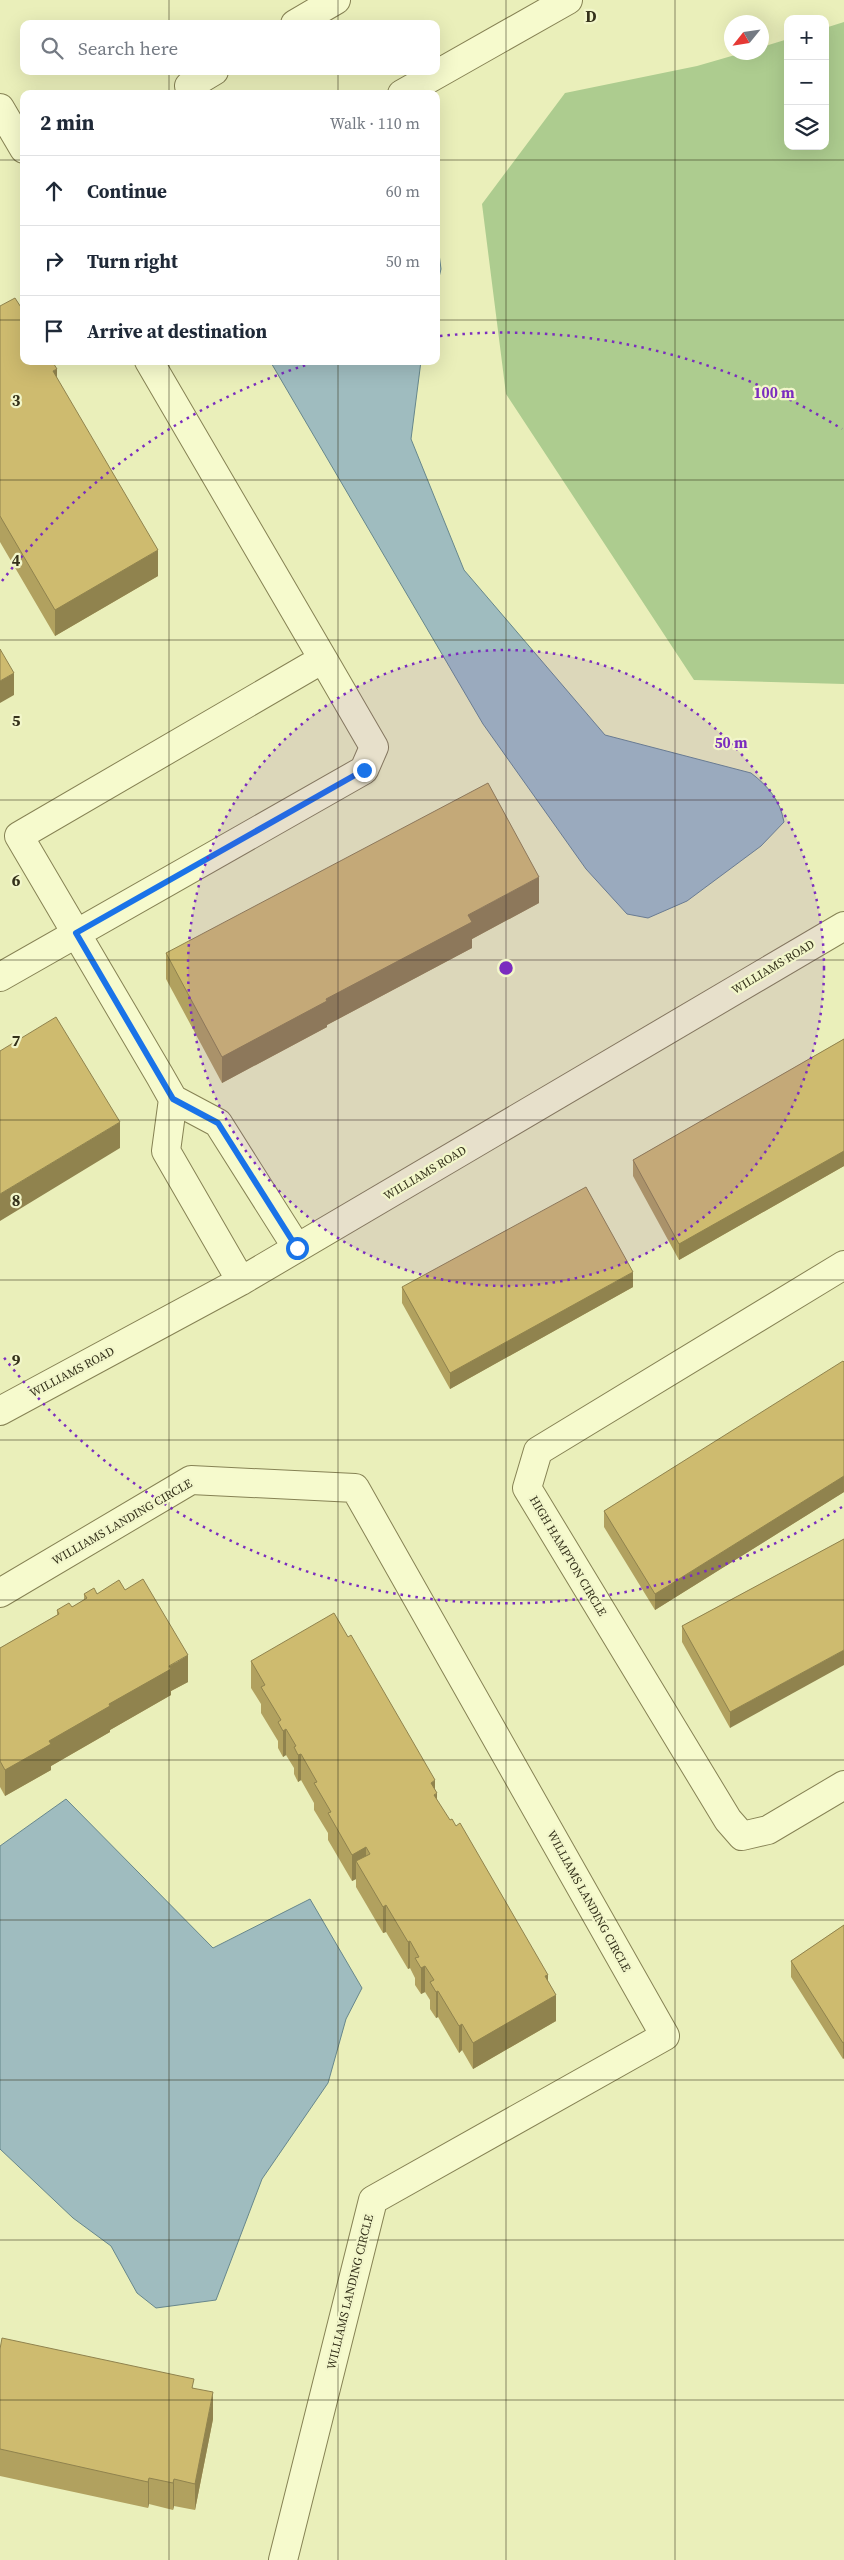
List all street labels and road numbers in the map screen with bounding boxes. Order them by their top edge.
street label: WILLIAMS ROAD [729,936,817,998]
street label: WILLIAMS ROAD [381,1142,469,1204]
street label: WILLIAMS ROAD [27,1343,117,1401]
street label: WILLIAMS LANDING CIRCLE [49,1475,195,1569]
street label: HIGH HAMPTON CIRCLE [526,1493,610,1619]
street label: WILLIAMS LANDING CIRCLE [543,1828,635,1974]
street label: WILLIAMS LANDING CIRCLE [323,2213,377,2371]

